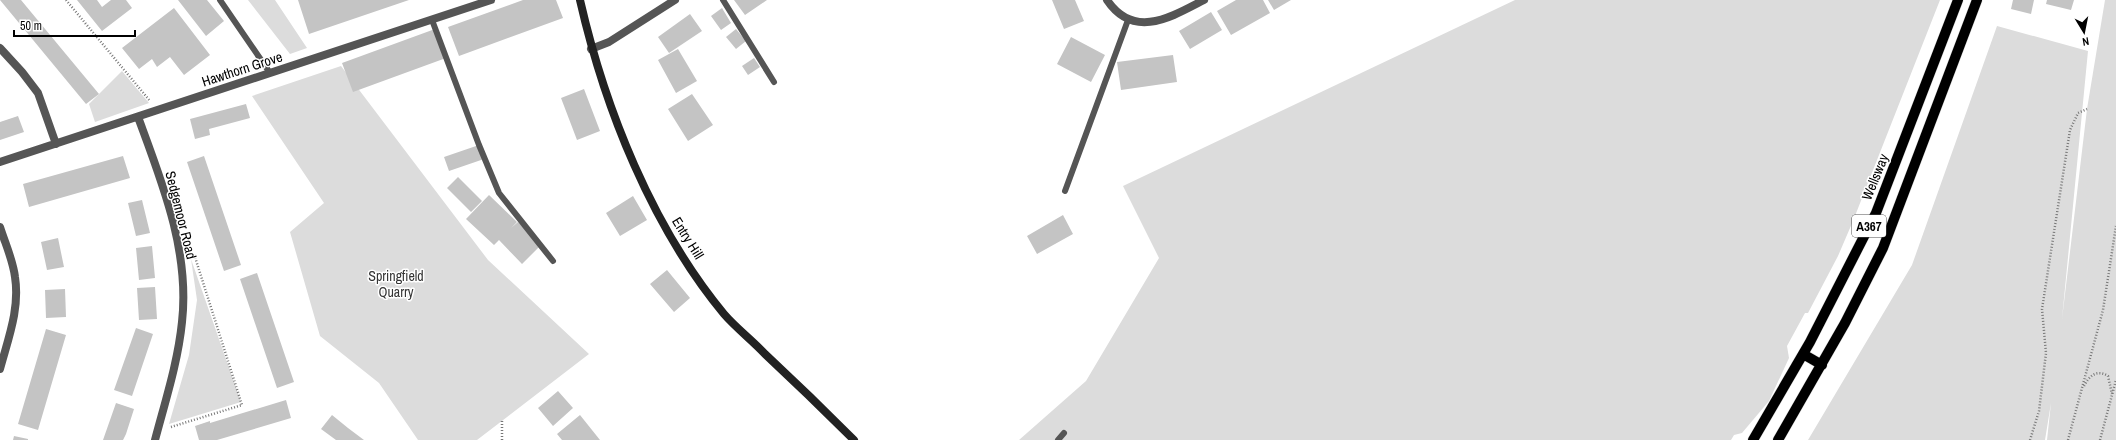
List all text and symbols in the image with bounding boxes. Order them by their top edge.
scale bar [14,12,135,38]
north arrow [2064,12,2104,52]
text: 50 m [20,18,42,34]
text: N [2081,34,2090,49]
street label: Hawthorn Grove [199,48,285,90]
street label: Wellsway [1858,151,1892,203]
street label: Sedgemoor Road [161,169,201,261]
street label: Entry Hill [668,213,708,263]
road number: A367 [1852,215,1886,237]
park label: Springfield Quarry [368,267,424,301]

